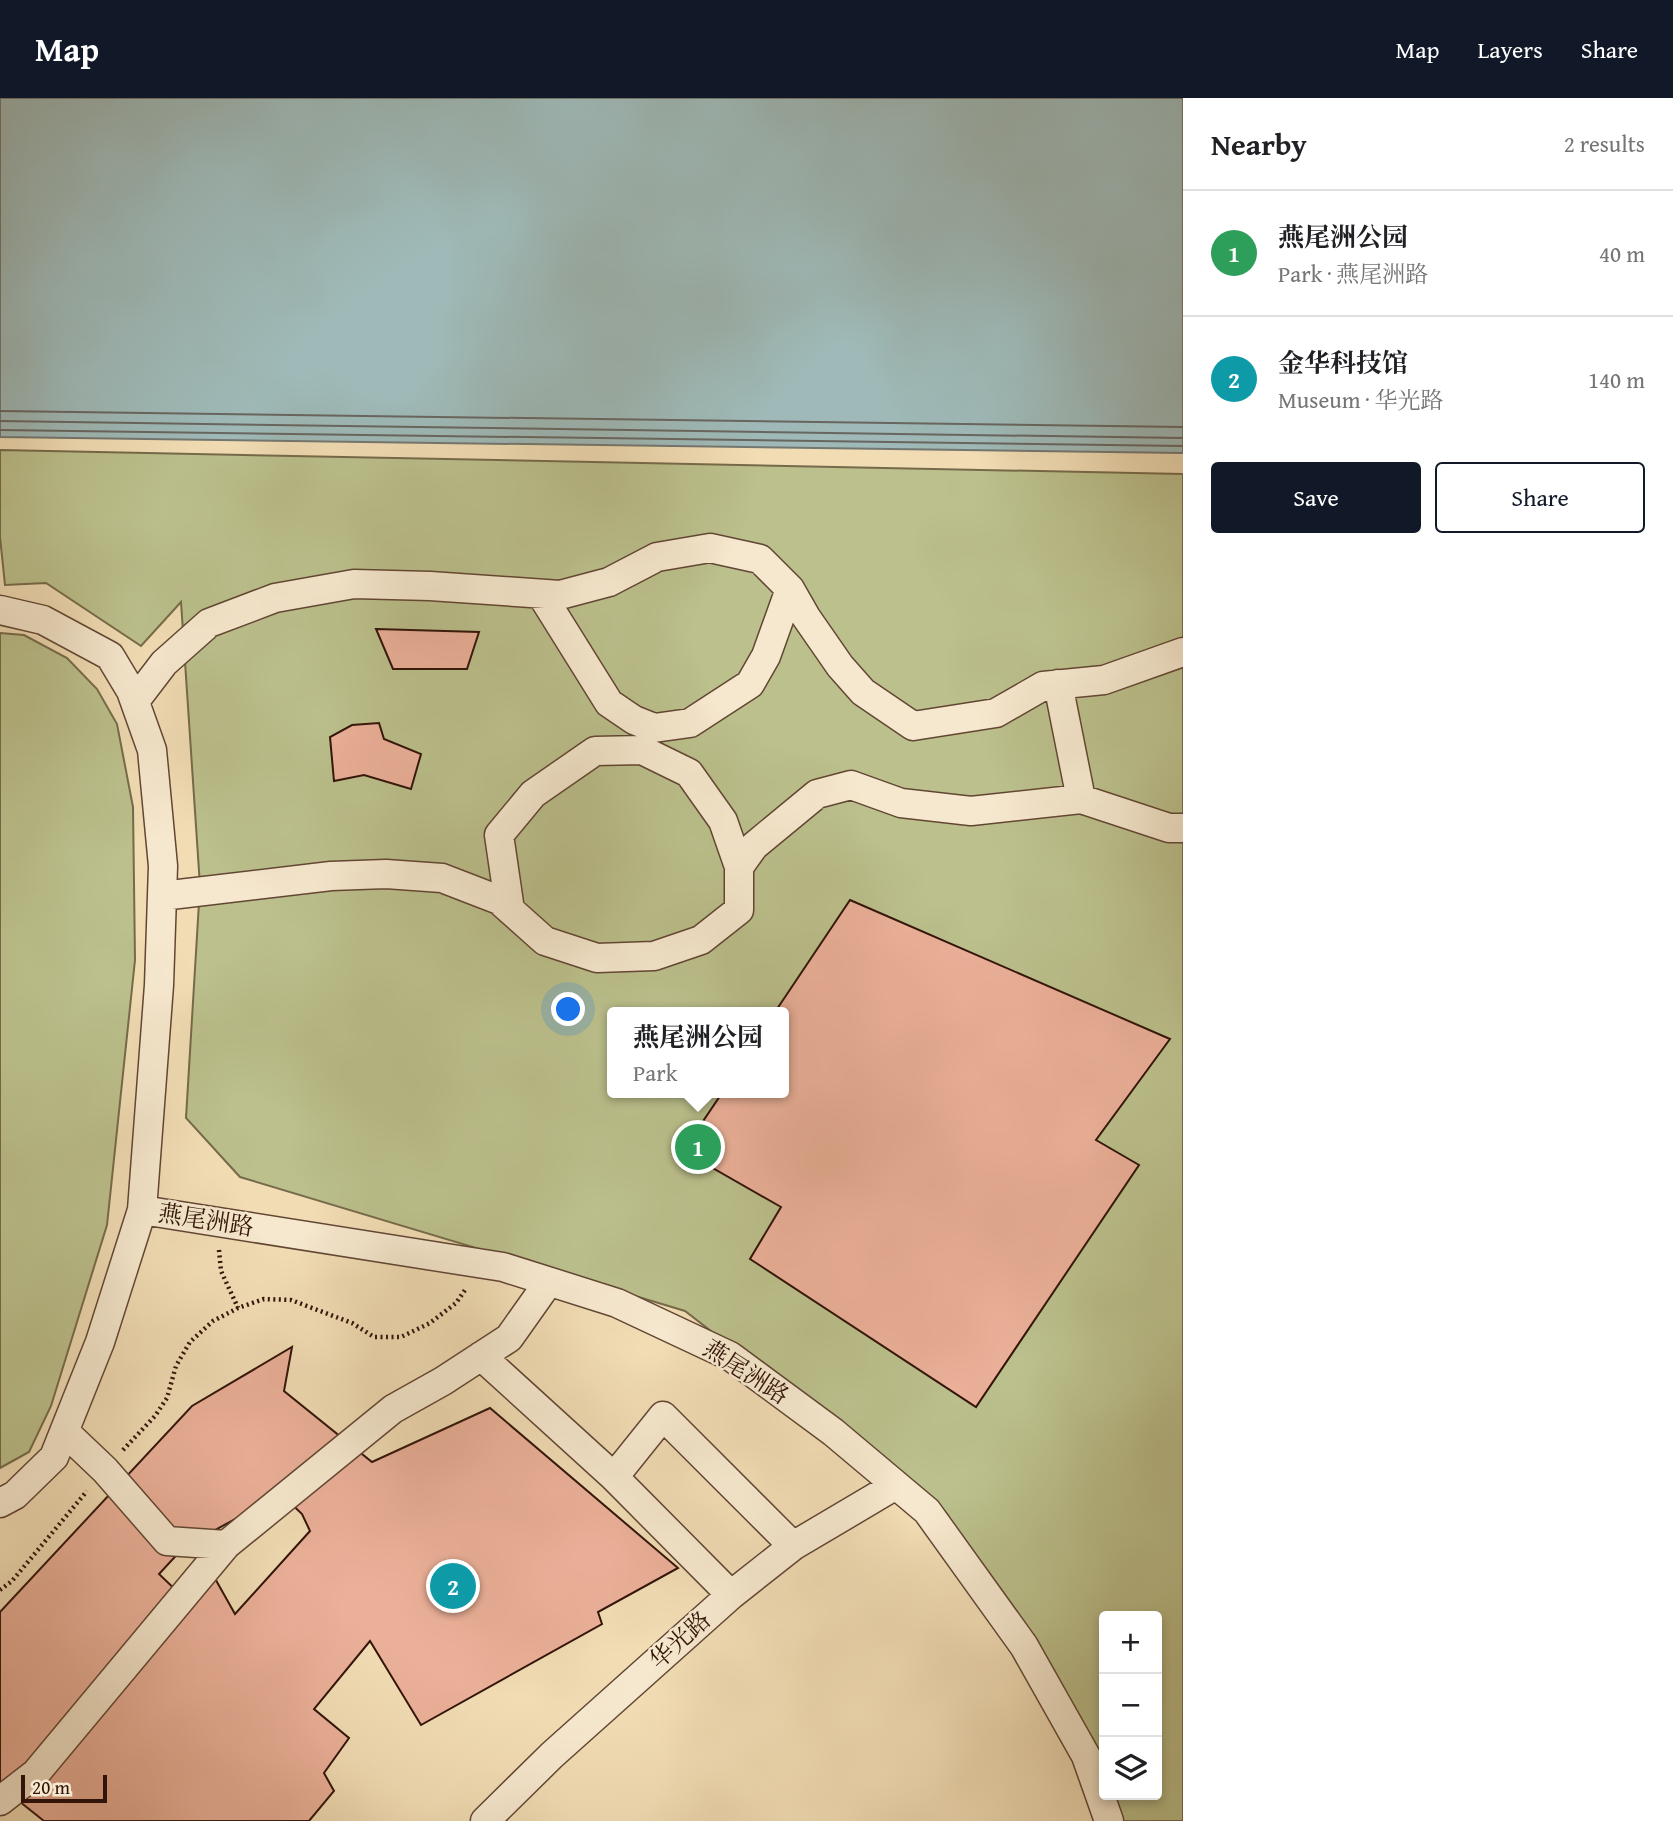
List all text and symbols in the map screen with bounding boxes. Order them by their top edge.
text: Map [35,25,99,73]
text: Map [1396,32,1439,67]
text: Layers [1477,32,1543,67]
text: Share [1581,32,1638,67]
text: Nearby [1211,122,1307,166]
text: 2 results [1564,127,1645,160]
text: 燕尾洲公园 [1278,217,1408,256]
text: 1 [1228,237,1240,270]
text: 40 m [1599,237,1645,270]
text: Park · 燕尾洲路 [1278,257,1428,290]
text: 金华科技馆 [1278,343,1408,382]
text: 2 [1228,363,1240,396]
text: 140 m [1588,363,1645,396]
text: Museum · 华光路 [1278,383,1443,416]
button: Save [1211,462,1421,533]
button: Share [1435,462,1645,533]
your location [551,992,585,1026]
popup [607,1007,789,1098]
text: 燕尾洲公园 [633,1017,763,1056]
text: Park [633,1056,677,1089]
pin: 1 [675,1121,721,1173]
street label: 燕尾洲路 [156,1195,256,1244]
street label: 燕尾洲路 [696,1331,796,1412]
pin: 2 [430,1560,476,1612]
street label: 华光路 [641,1603,718,1677]
map controls [1099,1611,1162,1800]
button: + [1099,1611,1162,1674]
button: − [1099,1674,1162,1737]
button: layers [1099,1737,1162,1800]
scale bar [21,1772,107,1804]
text: 20 m [32,1773,70,1801]

